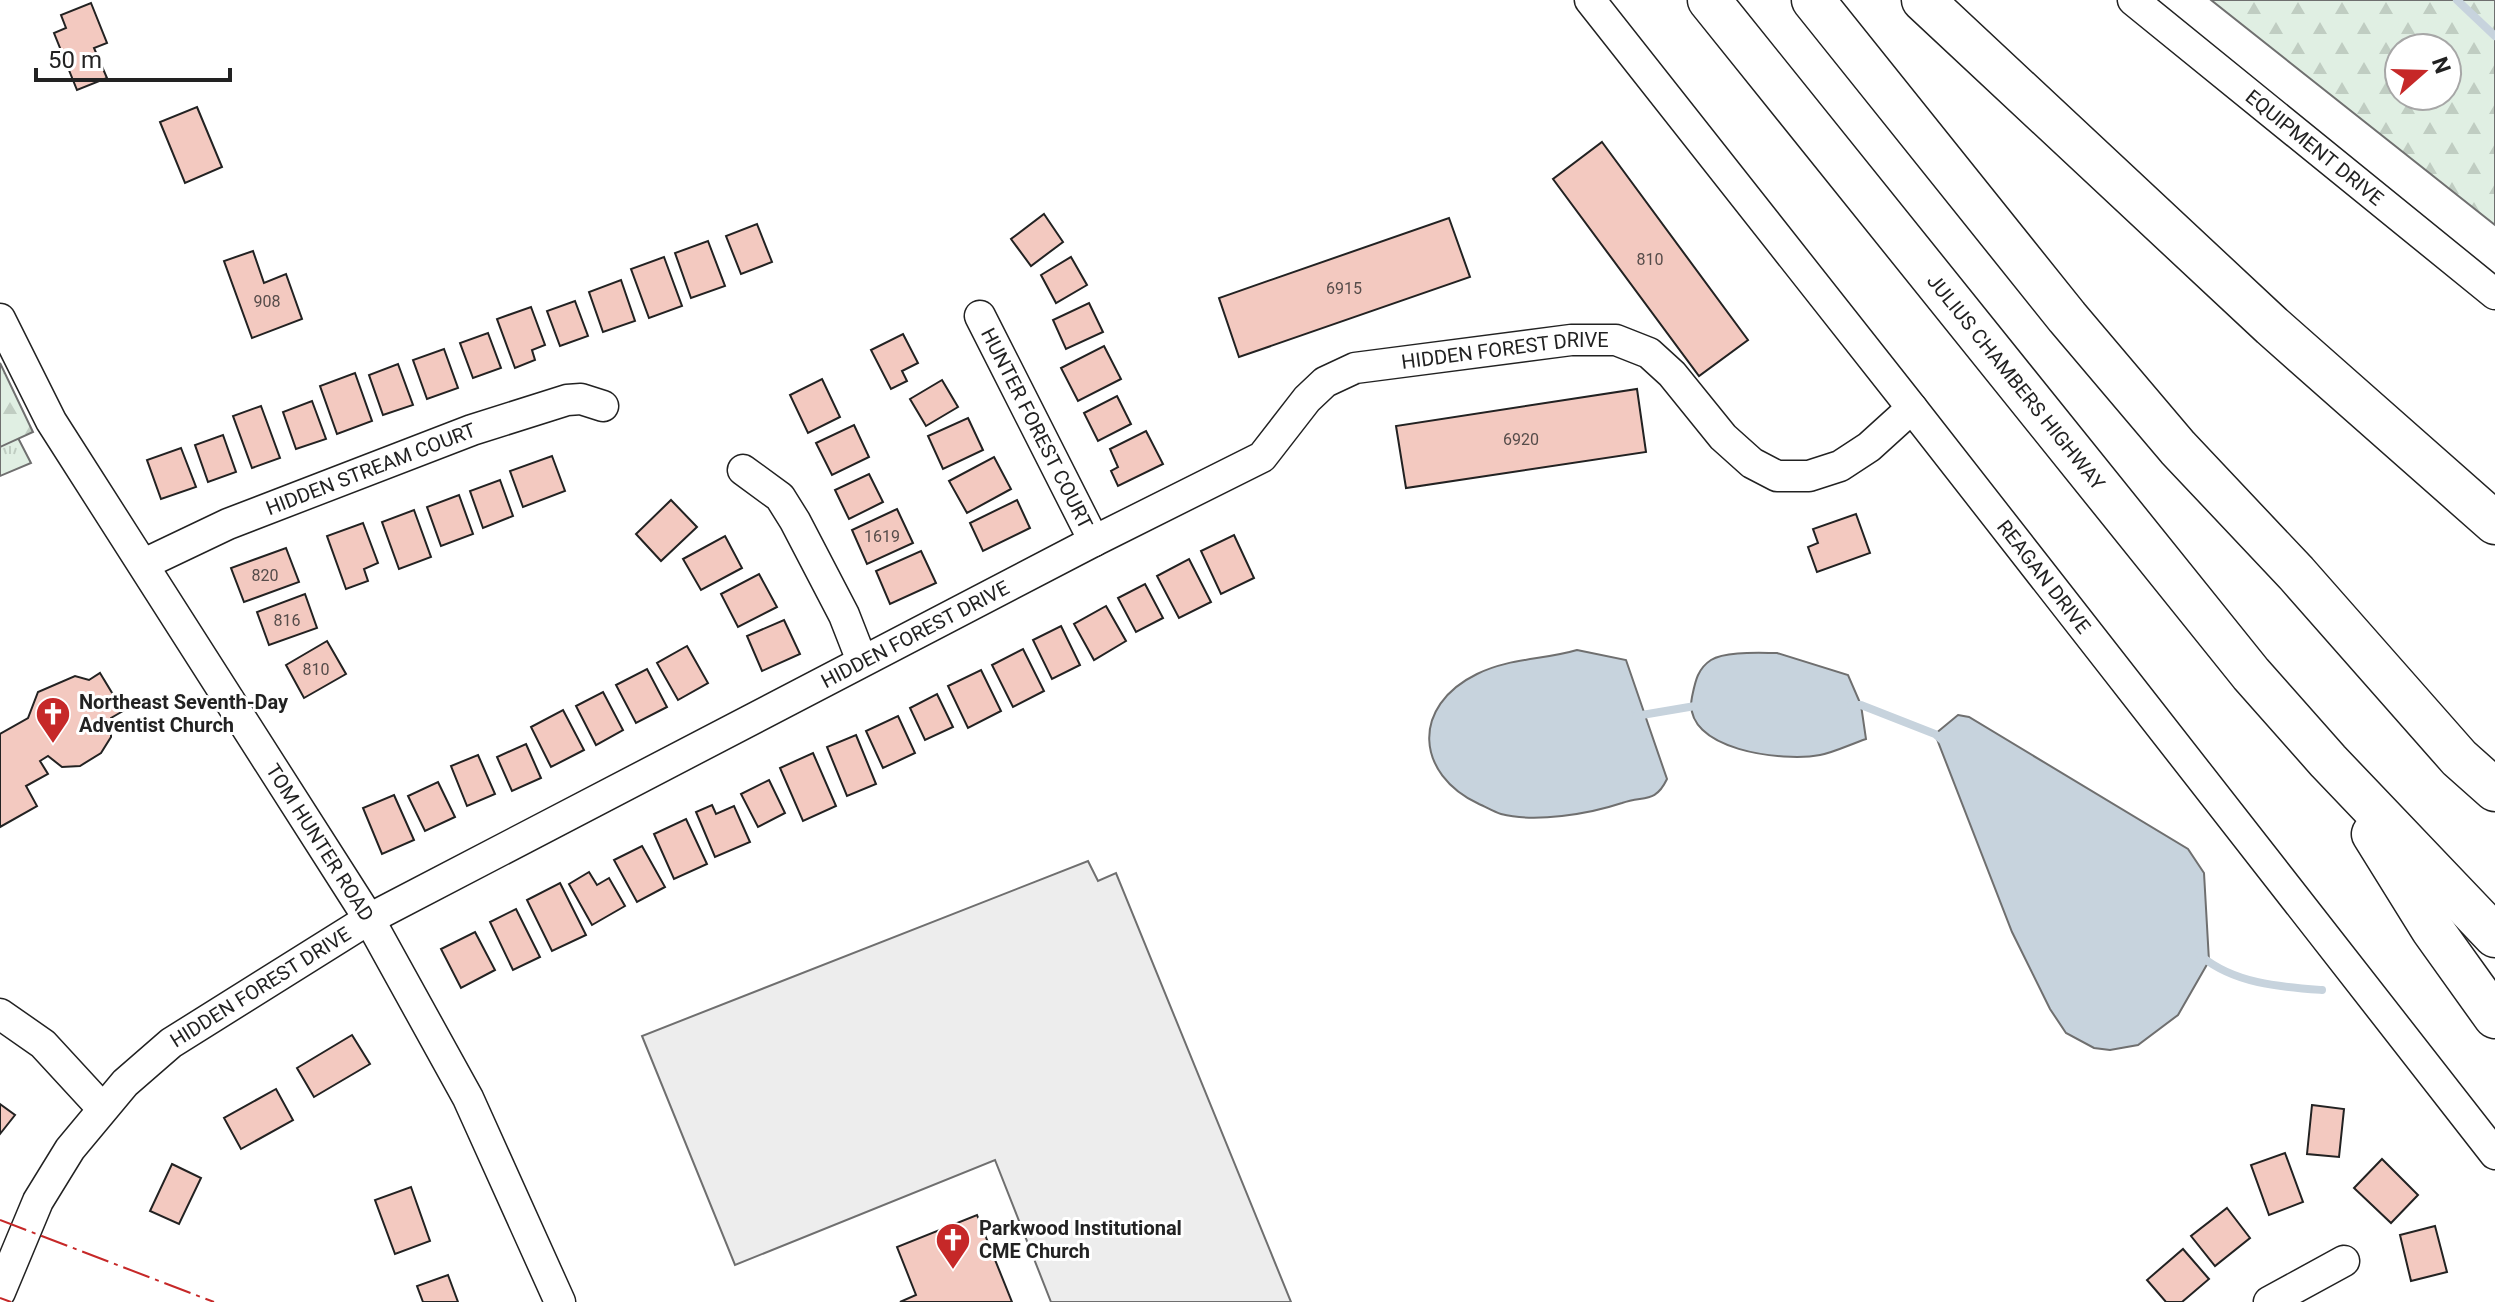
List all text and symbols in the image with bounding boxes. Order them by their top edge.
scale bar [36,32,230,82]
north arrow [2383,32,2463,112]
text: 50 m [48,46,102,74]
text: N [2427,54,2456,77]
street label: EQUIPMENT DRIVE [2241,84,2388,211]
house number: 810 [1637,250,1663,269]
street label: JULIUS CHAMBERS HIGHWAY [1922,269,2110,495]
house number: 6915 [1326,279,1362,298]
house number: 908 [254,292,280,311]
street label: HUNTER FOREST COURT [976,324,1098,533]
street label: HIDDEN FOREST DRIVE [1400,328,1609,374]
street label: HIDDEN STREAM COURT [262,418,479,520]
house number: 6920 [1503,430,1539,449]
street label: REAGAN DRIVE [1992,515,2096,638]
house number: 1619 [864,527,900,546]
house number: 820 [252,566,278,585]
street label: HIDDEN FOREST DRIVE [817,575,1013,693]
house number: 816 [274,611,300,630]
house number: 810 [303,660,329,679]
place label: Northeast Seventh-Day Adventist Church [79,690,289,737]
church icon: Northeast Seventh-Day Adventist Church [34,695,72,745]
street label: TOM HUNTER ROAD [261,759,379,925]
street label: HIDDEN FOREST DRIVE [166,922,355,1053]
place label: Parkwood Institutional CME Church [979,1216,1182,1263]
church icon: Parkwood Institutional CME Church [934,1221,972,1271]

